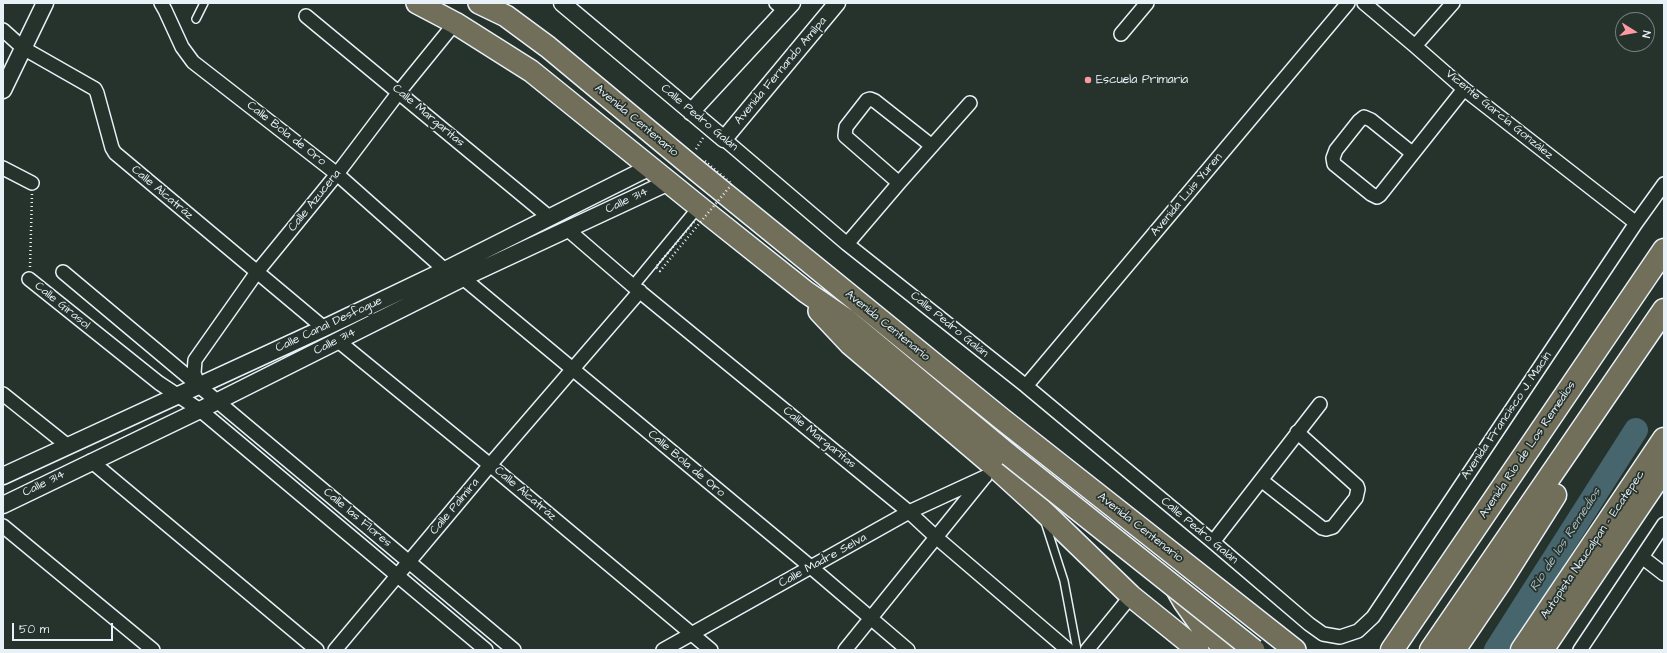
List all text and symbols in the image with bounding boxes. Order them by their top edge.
north arrow [1615,12,1655,52]
street label: Avenida Fernando Amilpa [732,14,830,128]
text: N [1638,29,1654,39]
street label: Vicente García González [1442,67,1556,163]
place label: Escuela Primaria [1096,73,1188,87]
marker: Escuela Primaria [1083,75,1093,85]
street label: Calle Pedro Galán [657,81,741,155]
street label: Calle Margaritas [389,82,467,150]
street label: Avenida Centenario [591,82,681,160]
street label: Calle Bola de Oro [244,99,328,169]
street label: Avenida Luis Yuren [1148,151,1226,239]
street label: Calle Alcatráz [128,163,196,223]
street label: Calle Azucena [286,167,344,235]
street label: Calle 314 [603,185,651,217]
street label: Calle Girasol [31,279,93,333]
street label: Avenida Centenario [842,287,932,365]
street label: Calle Pedro Galán [907,289,991,361]
street label: Calle Canal Desfogue [273,294,385,356]
street label: Calle 314 [311,325,359,359]
street label: Avenida Francisco J. Macín [1459,349,1555,483]
street label: Avenida Río de Los Remedios [1477,379,1579,521]
street label: Calle Margaritas [779,404,859,472]
street label: Calle Bola de Oro [644,427,728,501]
street label: Calle Alcatráz [491,464,559,524]
street label: Calle 314 [20,468,68,500]
street label: Autopista Naucalpan - Ecatepec [1538,468,1648,622]
street label: Calle Palmira [427,476,483,538]
street label: Calle las Flores [320,485,394,551]
water label: Río de los Remedios [1527,486,1605,594]
street label: Avenida Centenario [1094,490,1186,566]
street label: Calle Pedro Galán [1157,494,1241,568]
street label: Calle Madre Selva [777,531,869,591]
scale bar [14,615,115,641]
text: 50 m [19,621,49,638]

